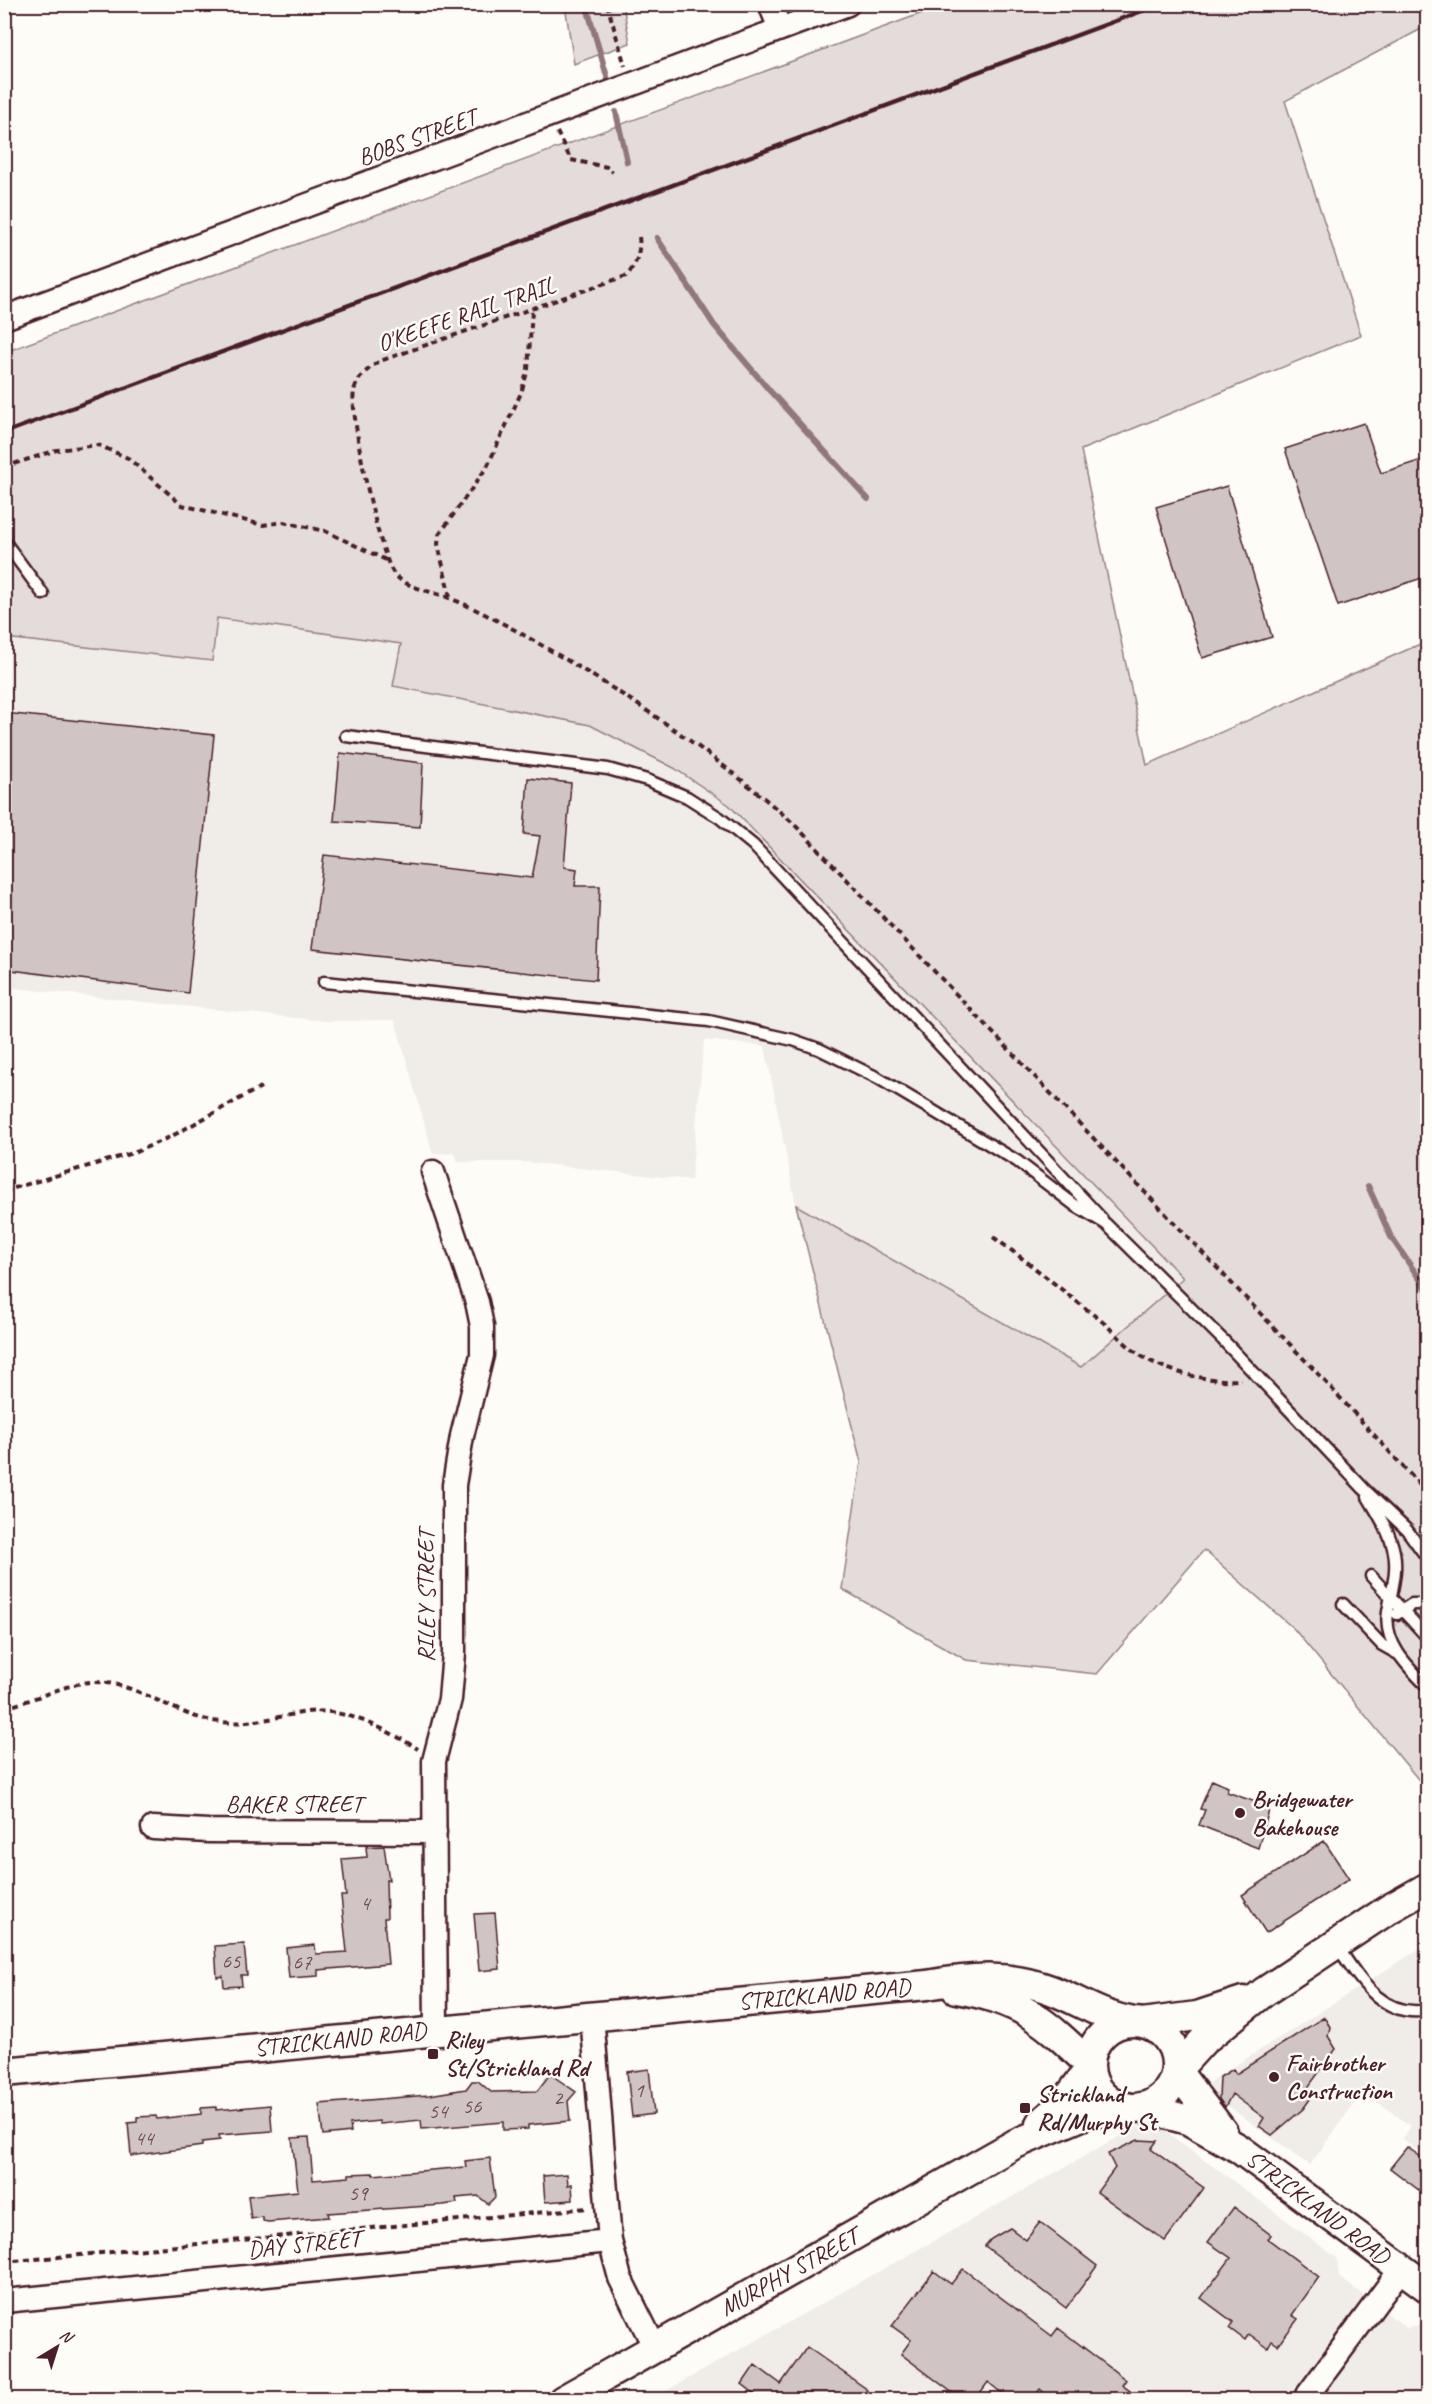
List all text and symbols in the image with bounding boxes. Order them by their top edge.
street label: BOBS STREET [354,100,485,172]
street label: O'KEEFE RAIL TRAIL [373,269,559,358]
street label: RILEY STREET [411,1525,441,1662]
place label: Bridgewater Bakehouse [1252,1784,1354,1842]
street label: BAKER STREET [225,1789,368,1819]
marker: Bridgewater Bakehouse [1233,1806,1247,1820]
house number: 4 [360,1890,372,1916]
house number: 65 [222,1948,242,1974]
house number: 67 [293,1949,313,1975]
street label: STRICKLAND ROAD [737,1971,913,2016]
street label: STRICKLAND ROAD [253,2015,429,2063]
place label: Riley St/Strickland Rd [445,2025,592,2083]
marker: Riley St/Strickland Rd [426,2047,440,2061]
place label: Fairbrother Construction [1286,2048,1393,2106]
marker: Fairbrother Construction [1267,2070,1281,2084]
house number: 1 [634,2077,645,2103]
place label: Strickland Rd/Murphy St [1037,2079,1159,2137]
house number: 2 [553,2085,564,2111]
house number: 56 [463,2093,482,2119]
house number: 54 [429,2098,450,2124]
marker: Strickland Rd/Murphy St [1018,2101,1032,2115]
house number: 44 [135,2125,156,2151]
street label: STRICKLAND ROAD [1240,2143,1398,2272]
house number: 59 [349,2180,369,2206]
street label: MURPHY STREET [714,2219,869,2322]
street label: DAY STREET [246,2223,368,2265]
north arrow [27,2317,87,2377]
text: N [56,2325,78,2349]

